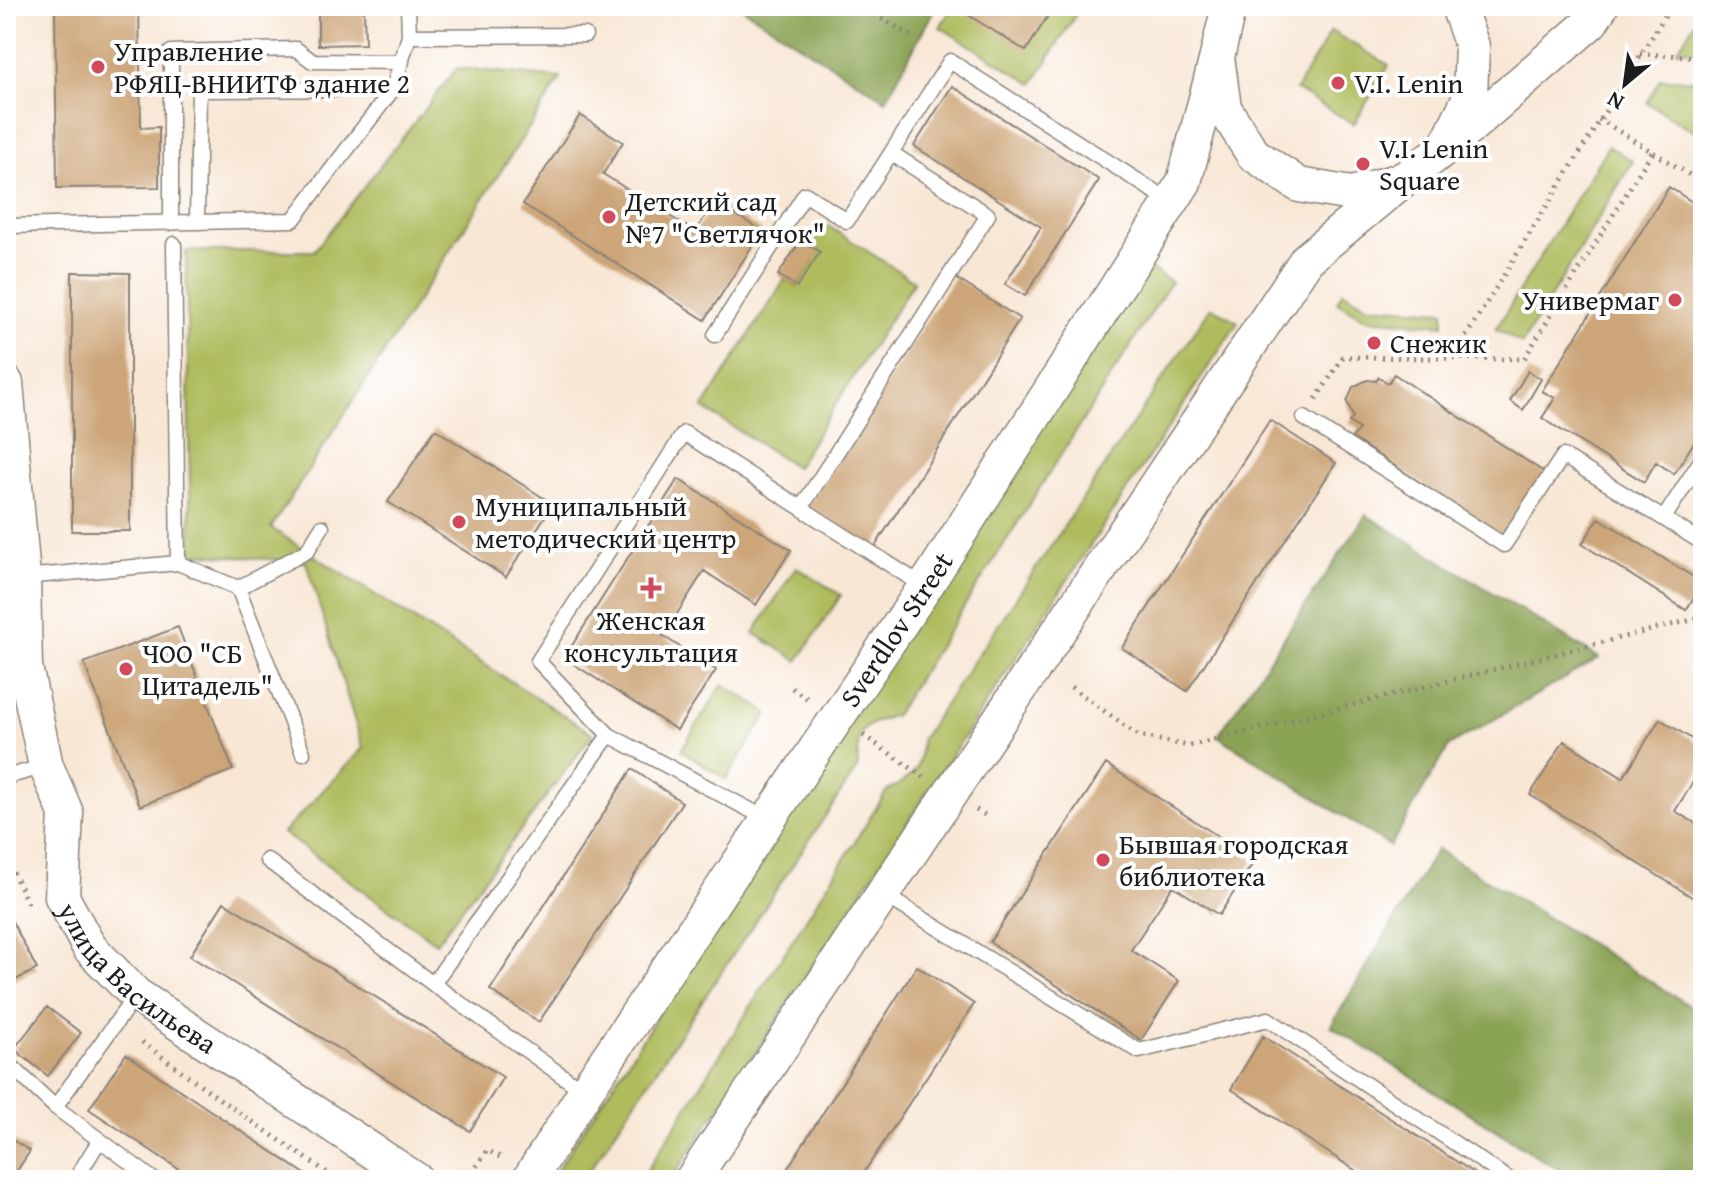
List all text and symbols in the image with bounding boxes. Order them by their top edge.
place label: Управление РФЯЦ-ВНИИТФ здание 2 [114,30,410,103]
north arrow [1585,44,1665,124]
marker: Управление РФЯЦ-ВНИИТФ здание 2 [89,58,107,76]
place label: V.I. Lenin [1354,62,1464,103]
marker: V.I. Lenin [1329,74,1347,92]
text: N [1601,84,1629,119]
place label: V.I. Lenin Square [1379,127,1489,200]
marker: V.I. Lenin Square [1354,155,1372,173]
place label: Детский сад №7 "Светлячок" [624,180,825,253]
marker: Детский сад №7 "Светлячок" [600,208,618,226]
place label: Универмаг [1522,279,1659,320]
marker: Универмаг [1666,291,1684,309]
place label: Снежик [1390,322,1487,363]
marker: Снежик [1365,334,1383,352]
place label: Муниципальный методический центр [475,485,736,558]
marker: Муниципальный методический центр [450,513,468,531]
street label: Sverdlov Street [829,543,963,715]
marker: Женская консультация [640,577,662,599]
place label: Женская консультация [564,599,738,672]
place label: ЧОО "СБ Цитадель" [142,632,273,705]
marker: ЧОО "СБ Цитадель" [117,660,135,678]
place label: Бывшая городская библиотека [1119,823,1348,896]
marker: Бывшая городская библиотека [1094,851,1112,869]
street label: улица Васильева [48,894,226,1063]

